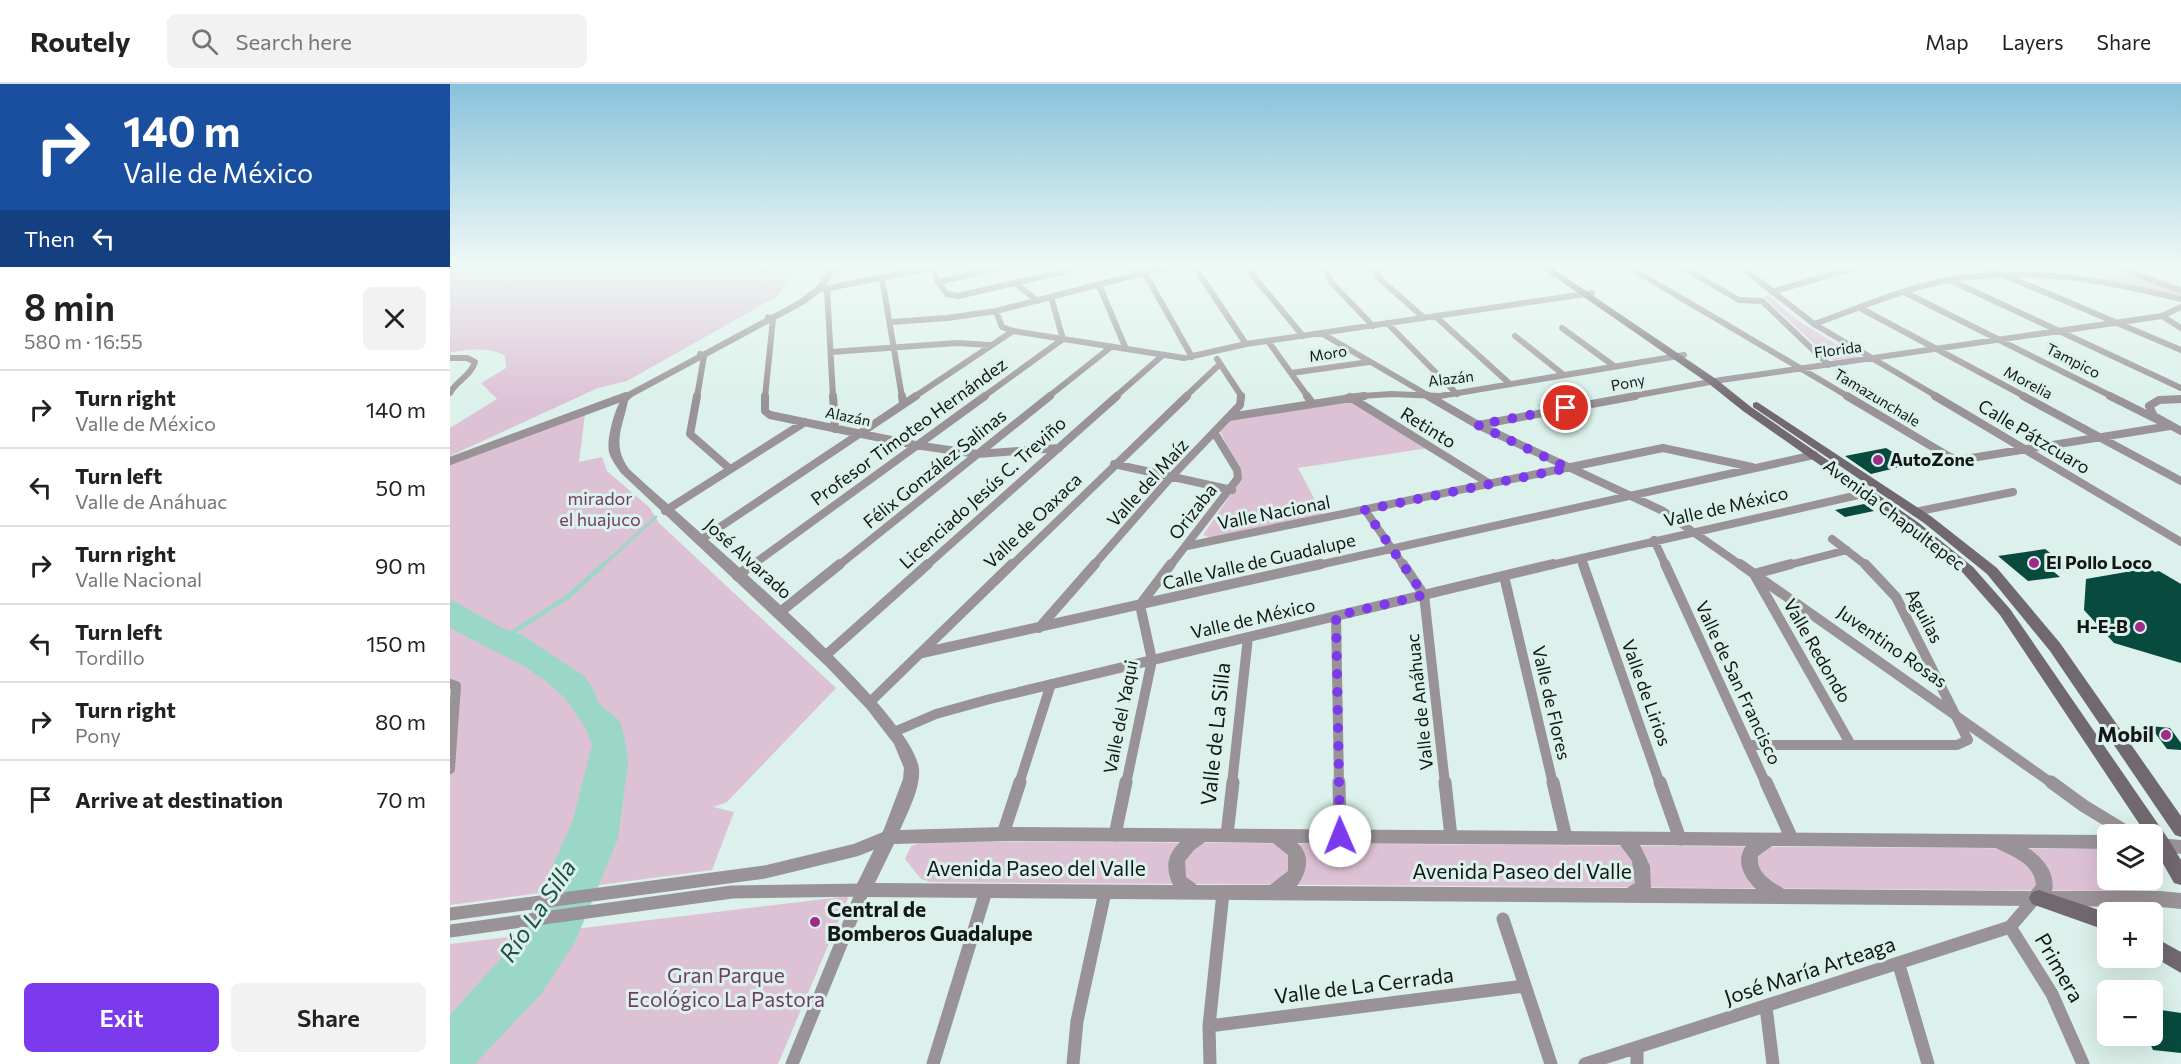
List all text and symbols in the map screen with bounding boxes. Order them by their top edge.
search box [167,14,587,68]
text: Routely [30,24,131,58]
icon: search [188,25,221,58]
text: Search here [236,28,352,55]
text: Map [1925,29,1969,54]
text: Layers [2002,29,2064,54]
text: Share [2097,29,2151,54]
text: 140 m [123,104,240,156]
icon: right [24,108,102,186]
text: Valle de México [123,156,313,189]
icon: left [87,222,120,255]
text: Then [24,225,75,252]
text: 8 min [24,284,115,328]
button: close [363,287,426,350]
text: 580 m · 16:55 [24,329,143,353]
street label: Florida [1813,337,1863,361]
street label: Tampico [2043,339,2104,381]
street label: Moro [1308,341,1348,365]
street label: Profesor Timoteo Hernández [806,353,1011,510]
street label: Morelia [2001,362,2056,402]
street label: Tamazunchale [1831,364,1924,430]
street label: Alazán [1427,366,1475,390]
street label: Pony [1609,370,1647,394]
pin [1540,382,1591,433]
text: Turn right [75,384,176,411]
icon: arrive [1549,391,1582,424]
icon: right [24,393,57,426]
street label: Calle Pátzcuaro [1975,394,2095,478]
text: 140 m [366,396,426,423]
street label: Alazán [824,402,873,430]
street label: Retinto [1397,402,1460,453]
street label: Félix González Salinas [858,404,1010,533]
text: Valle de México [75,411,216,435]
street label: Licenciado Jesús C. Treviño [894,412,1070,573]
street label: Valle del Maíz [1102,434,1193,531]
place label: AutoZone [1890,448,1974,470]
marker: AutoZone [1871,453,1885,467]
street label: Avenida Chapultepec [1820,454,1970,575]
text: Turn left [75,462,162,489]
street label: Valle de Oaxaca [979,468,1086,573]
icon: left [24,471,57,504]
text: 50 m [376,474,426,501]
street label: Orizaba [1164,479,1221,544]
street label: Valle de México [1662,481,1790,531]
park label: mirador el huajuco [559,487,641,530]
text: Valle de Anáhuac [75,489,227,513]
street label: Valle Nacional [1216,490,1332,534]
street label: José Alvarado [700,513,797,603]
street label: Calle Valle de Guadalupe [1160,528,1357,594]
text: Turn right [75,540,176,567]
icon: right [24,549,57,582]
place label: El Pollo Loco [2046,551,2152,573]
text: 90 m [375,552,426,579]
marker: El Pollo Loco [2027,556,2041,570]
text: Valle Nacional [75,567,202,591]
street label: Aguilas [1901,584,1948,647]
street label: Valle de México [1189,593,1317,643]
street label: Valle Redondo [1779,595,1857,706]
street label: Valle de San Francisco [1691,597,1787,768]
street label: Juventino Rosas [1834,600,1951,692]
place label: H-E-B [2077,615,2128,637]
text: Turn left [75,618,162,645]
marker: H-E-B [2133,620,2147,634]
icon: left [24,627,57,660]
text: 150 m [366,630,426,657]
street label: Valle de Anáhuac [1401,633,1437,771]
street label: Valle de Lirios [1617,636,1676,749]
street label: Valle de Flores [1528,644,1576,762]
text: Tordillo [75,645,145,669]
street label: Valle del Yaqui [1098,658,1142,776]
street label: Valle de La Silla [1195,661,1234,807]
text: Turn right [75,696,176,723]
icon: right [24,705,57,738]
text: 80 m [375,708,426,735]
place label: Mobil [2097,721,2154,746]
text: Pony [75,723,121,747]
marker: Mobil [2159,728,2173,742]
icon: arrive [24,783,57,816]
text: Arrive at destination [75,786,283,813]
text: 70 m [377,786,426,813]
position arrow [1308,804,1372,868]
map controls [2097,824,2163,1046]
button: layers [2097,824,2163,890]
water label: Río La Silla [492,854,582,967]
street label: Avenida Paseo del Valle [926,855,1146,880]
street label: Avenida Paseo del Valle [1412,858,1632,883]
place label: Central de Bomberos Guadalupe [827,896,1033,945]
button: + [2097,902,2163,968]
marker: Central de Bomberos Guadalupe [808,915,822,929]
street label: Primera [2031,928,2090,1006]
street label: José María Arteaga [1721,930,1898,1009]
street label: Valle de La Cerrada [1273,961,1455,1008]
park label: Gran Parque Ecológico La Pastora [627,962,825,1011]
button: − [2097,980,2163,1046]
button: Exit [24,983,219,1052]
button: Share [231,983,426,1052]

